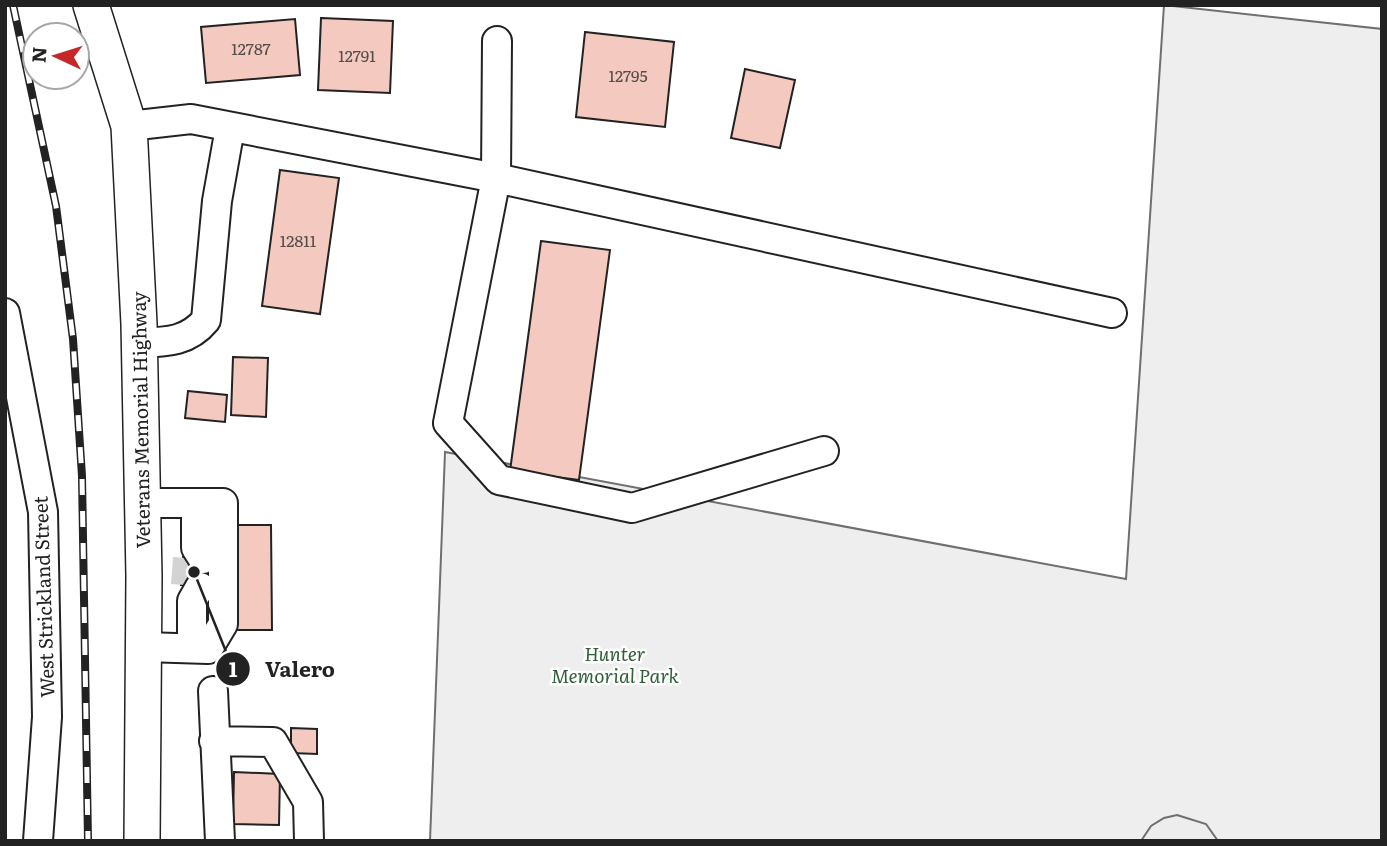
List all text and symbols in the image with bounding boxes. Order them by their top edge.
north arrow [21,21,91,91]
house number: 12787 [231,36,271,60]
house number: 12791 [338,43,376,67]
text: N [24,46,53,64]
house number: 12795 [608,63,648,87]
house number: 12811 [280,228,317,252]
street label: Veterans Memorial Highway [124,291,156,549]
street label: West Strickland Street [25,495,61,698]
park label: Hunter Memorial Park [551,639,680,689]
callout: Valero [216,648,348,690]
text: 1 [229,652,238,683]
text: Valero [265,652,335,683]

